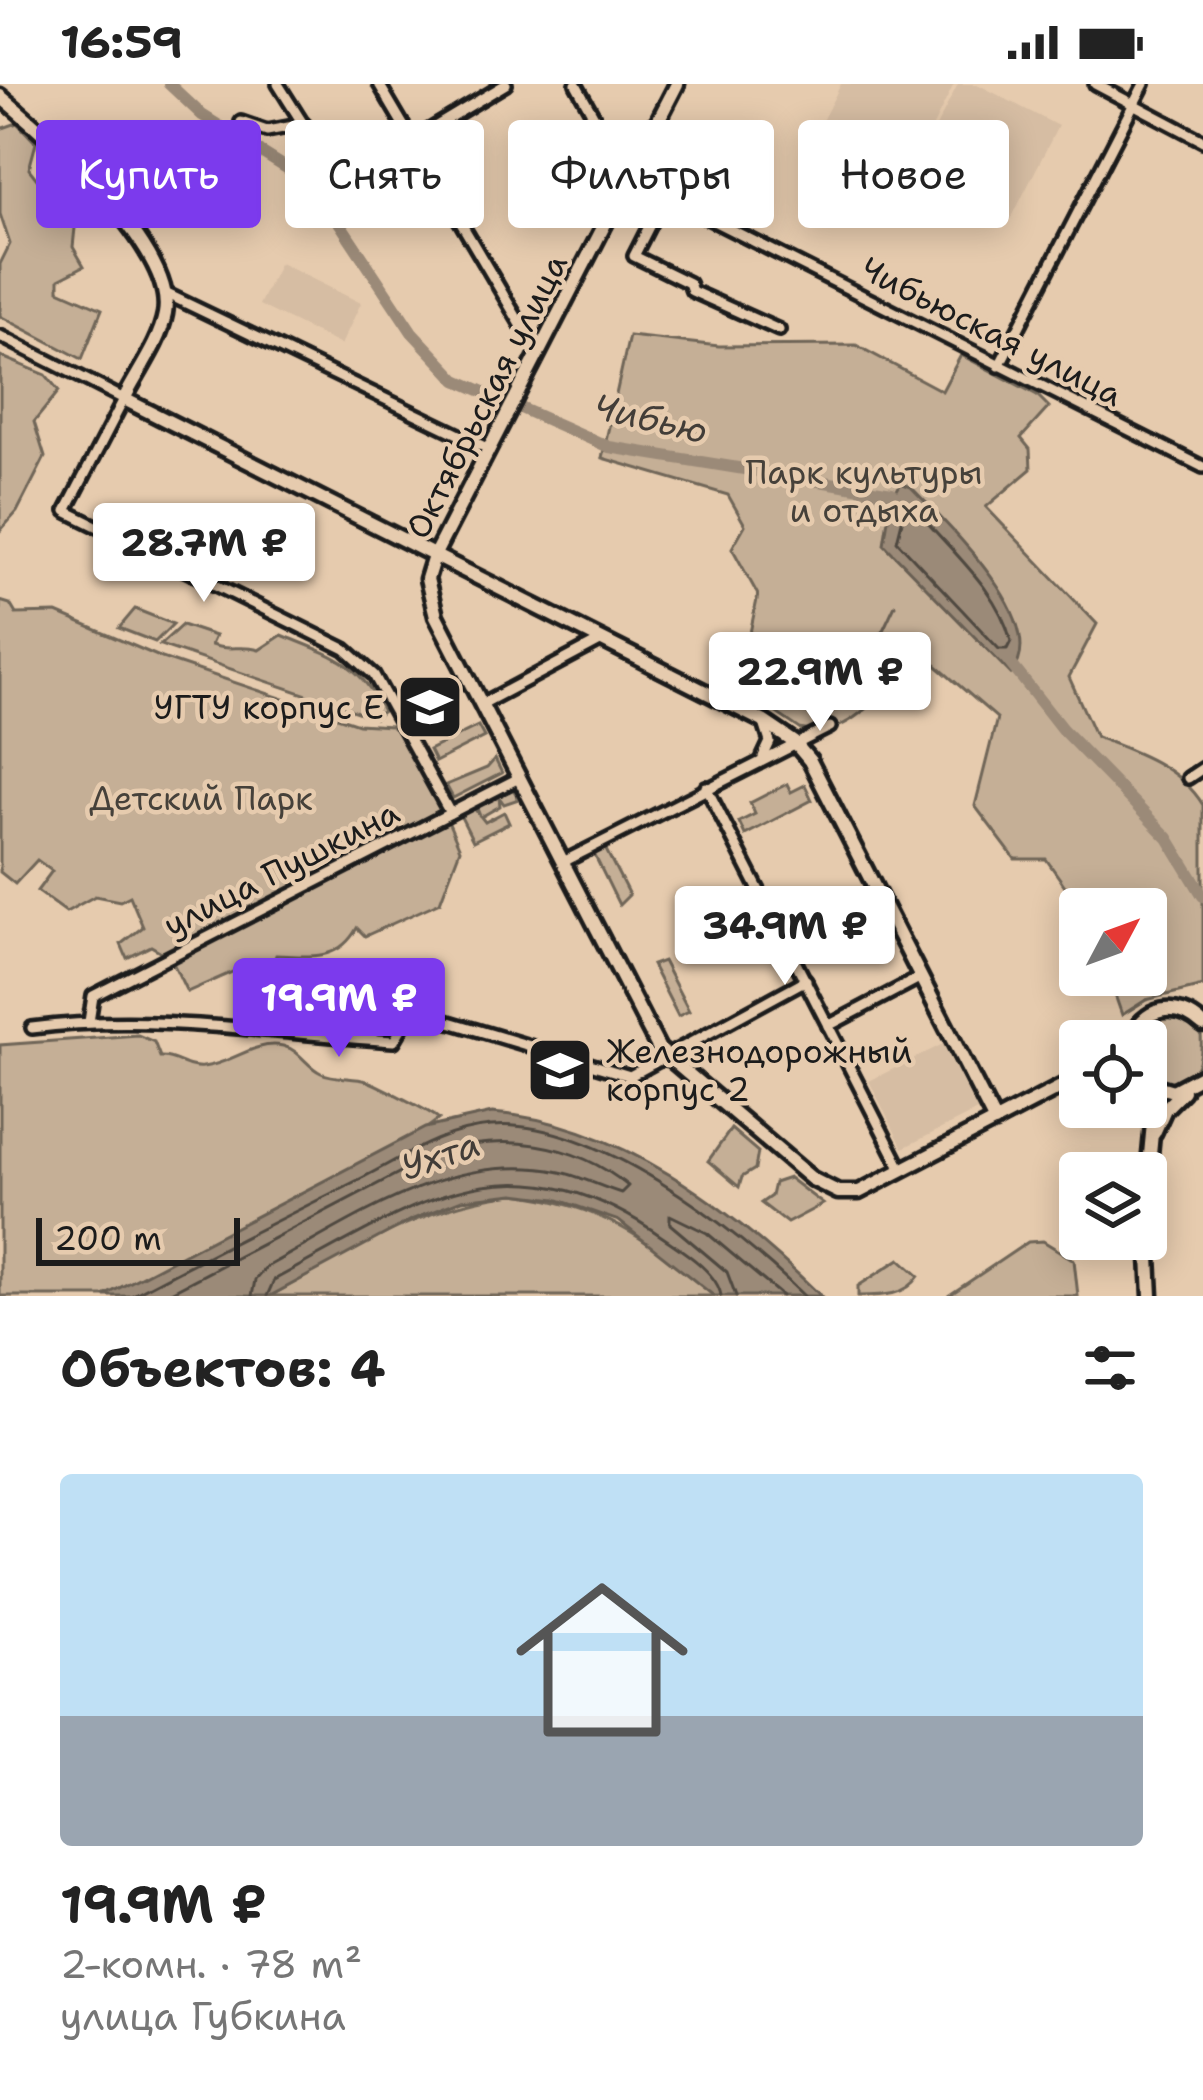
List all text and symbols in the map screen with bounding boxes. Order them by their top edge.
text: 16:59 [60,12,183,72]
chip: Купить [36,120,261,228]
chip: Снять [285,120,484,228]
chip: Фильтры [508,120,774,228]
chip: Новое [798,120,1009,228]
street label: Октябрьская улица [395,246,578,546]
street label: Чибьюская улица [853,246,1130,417]
water label: Чибью [589,382,713,455]
park label: Парк культуры и отдыха [746,450,983,533]
pin: 28.7M ₽ [93,503,315,605]
text: 28.7M ₽ [120,516,288,568]
pin: 22.9M ₽ [709,632,931,734]
text: 22.9M ₽ [736,645,904,697]
school or university icon: УГТУ корпус Е [395,672,465,742]
place label: УГТУ корпус Е [153,685,384,730]
park label: Детский Парк [89,776,313,821]
street label: улица Пушкина [156,790,407,947]
pin: 34.9M ₽ [674,886,896,988]
north arrow [1059,888,1167,996]
map controls [1059,888,1167,1260]
text: 34.9M ₽ [702,899,868,951]
pin: 19.9M ₽ [228,958,450,1060]
text: 19.9M ₽ [260,971,418,1023]
button: locate [1059,1020,1167,1128]
place label: Железнодорожный корпус 2 [606,1029,912,1112]
school or university icon: Железнодорожный корпус 2 [525,1035,595,1105]
water label: Ухта [394,1119,486,1192]
button: layers [1059,1152,1167,1260]
scale bar [36,1212,240,1265]
text: 200 m [54,1216,162,1261]
text: Объектов: 4 [60,1334,386,1402]
icon: filters [1077,1335,1143,1401]
icon: home [494,1552,710,1768]
text: 19.9M ₽ [60,1870,267,1938]
text: 2-комн. · 78 m² [60,1938,362,1990]
text: улица Губкина [60,1990,346,2042]

